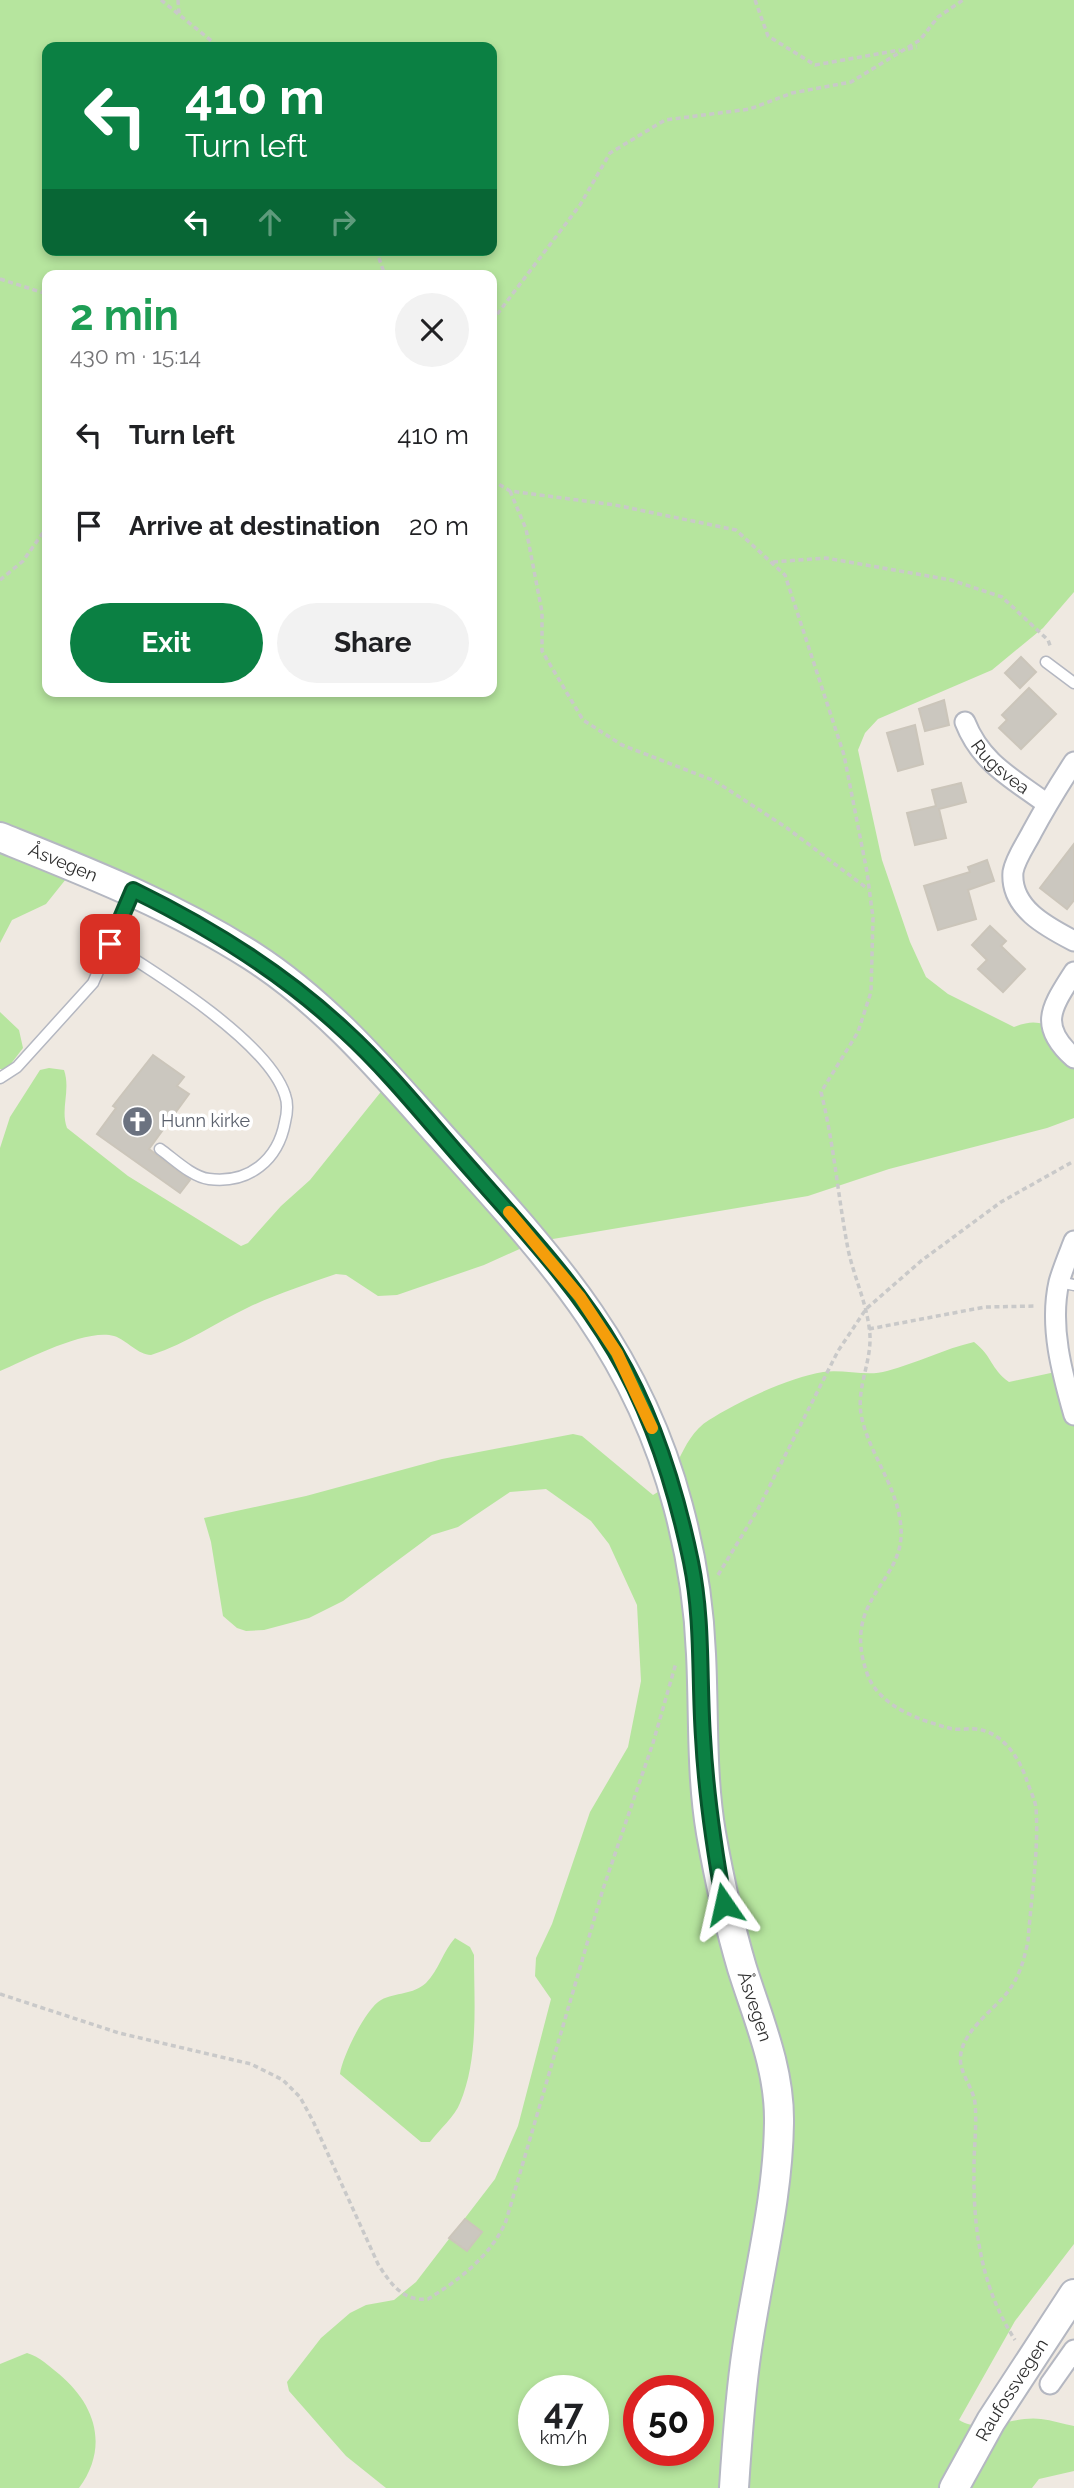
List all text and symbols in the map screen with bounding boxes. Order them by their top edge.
text: 410 m [185,68,325,125]
icon: left [70,70,161,161]
text: Turn left [185,127,307,164]
icon: left [178,203,216,241]
icon: ahead [251,203,289,241]
icon: right [324,203,362,241]
text: 2 min [70,291,179,340]
button: close [395,293,469,367]
text: 430 m · 15:14 [70,342,201,369]
icon: left [70,416,108,454]
text: Turn left [129,420,235,450]
text: 410 m [397,420,469,450]
icon: arrive [70,507,108,545]
text: Arrive at destination [129,511,380,541]
text: 20 m [409,511,469,541]
button: Exit [70,603,263,683]
button: Share [277,603,469,683]
street label: Rugsvea [967,735,1034,798]
street label: Åsvegen [26,838,101,886]
pin [80,914,140,974]
icon: arrive [91,925,129,963]
church icon: Hunn kirke [121,1104,155,1138]
place label: Hunn kirke [161,1110,250,1131]
position arrow [687,1867,761,1941]
street label: Åsvegen [734,1968,777,2044]
street label: Raufossvegen [971,2334,1052,2445]
speed limit sign: 50 [623,2375,714,2466]
text: 47 [544,2391,583,2432]
text: km/h [540,2427,587,2448]

